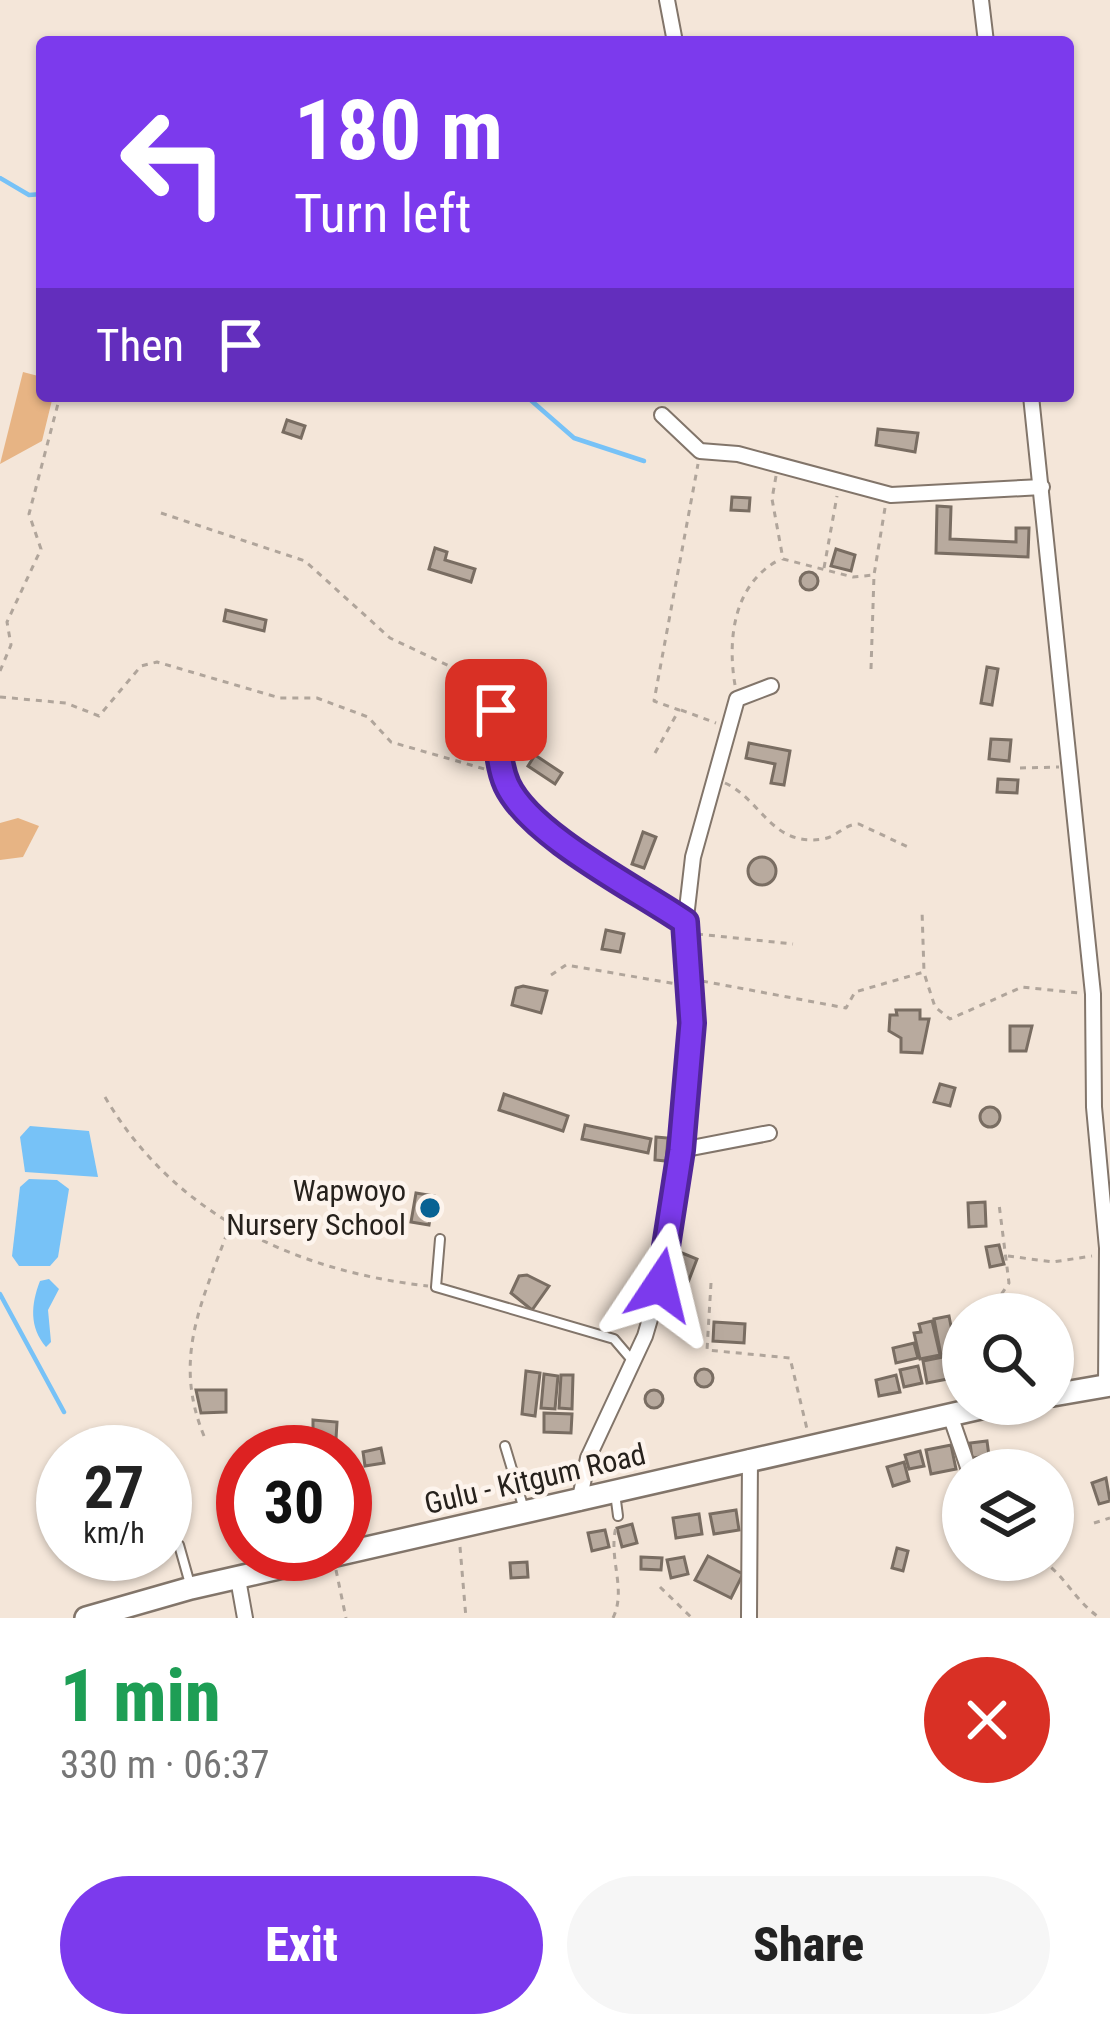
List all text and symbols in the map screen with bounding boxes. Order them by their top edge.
text: 180 m [294,81,503,180]
icon: left [96,84,252,240]
text: Turn left [294,182,471,245]
icon: arrive [208,312,274,378]
text: Then [96,319,184,372]
pin [445,659,547,761]
icon: arrive [463,677,529,743]
place label: Wapwoyo Nursery School [226,1173,406,1242]
marker: Wapwoyo Nursery School [417,1195,443,1221]
position arrow [597,1222,723,1348]
map controls [942,1293,1074,1581]
button: search [942,1293,1074,1425]
speed limit sign: 30 [216,1425,372,1581]
street label: Gulu - Kitgum Road [421,1436,649,1521]
button: layers [942,1449,1074,1581]
text: 27 [84,1452,144,1523]
text: km/h [83,1515,145,1550]
text: 1 min [60,1654,221,1739]
button: close [924,1657,1050,1783]
text: 330 m · 06:37 [60,1742,270,1788]
button: Exit [60,1876,543,2014]
button: Share [567,1876,1050,2014]

